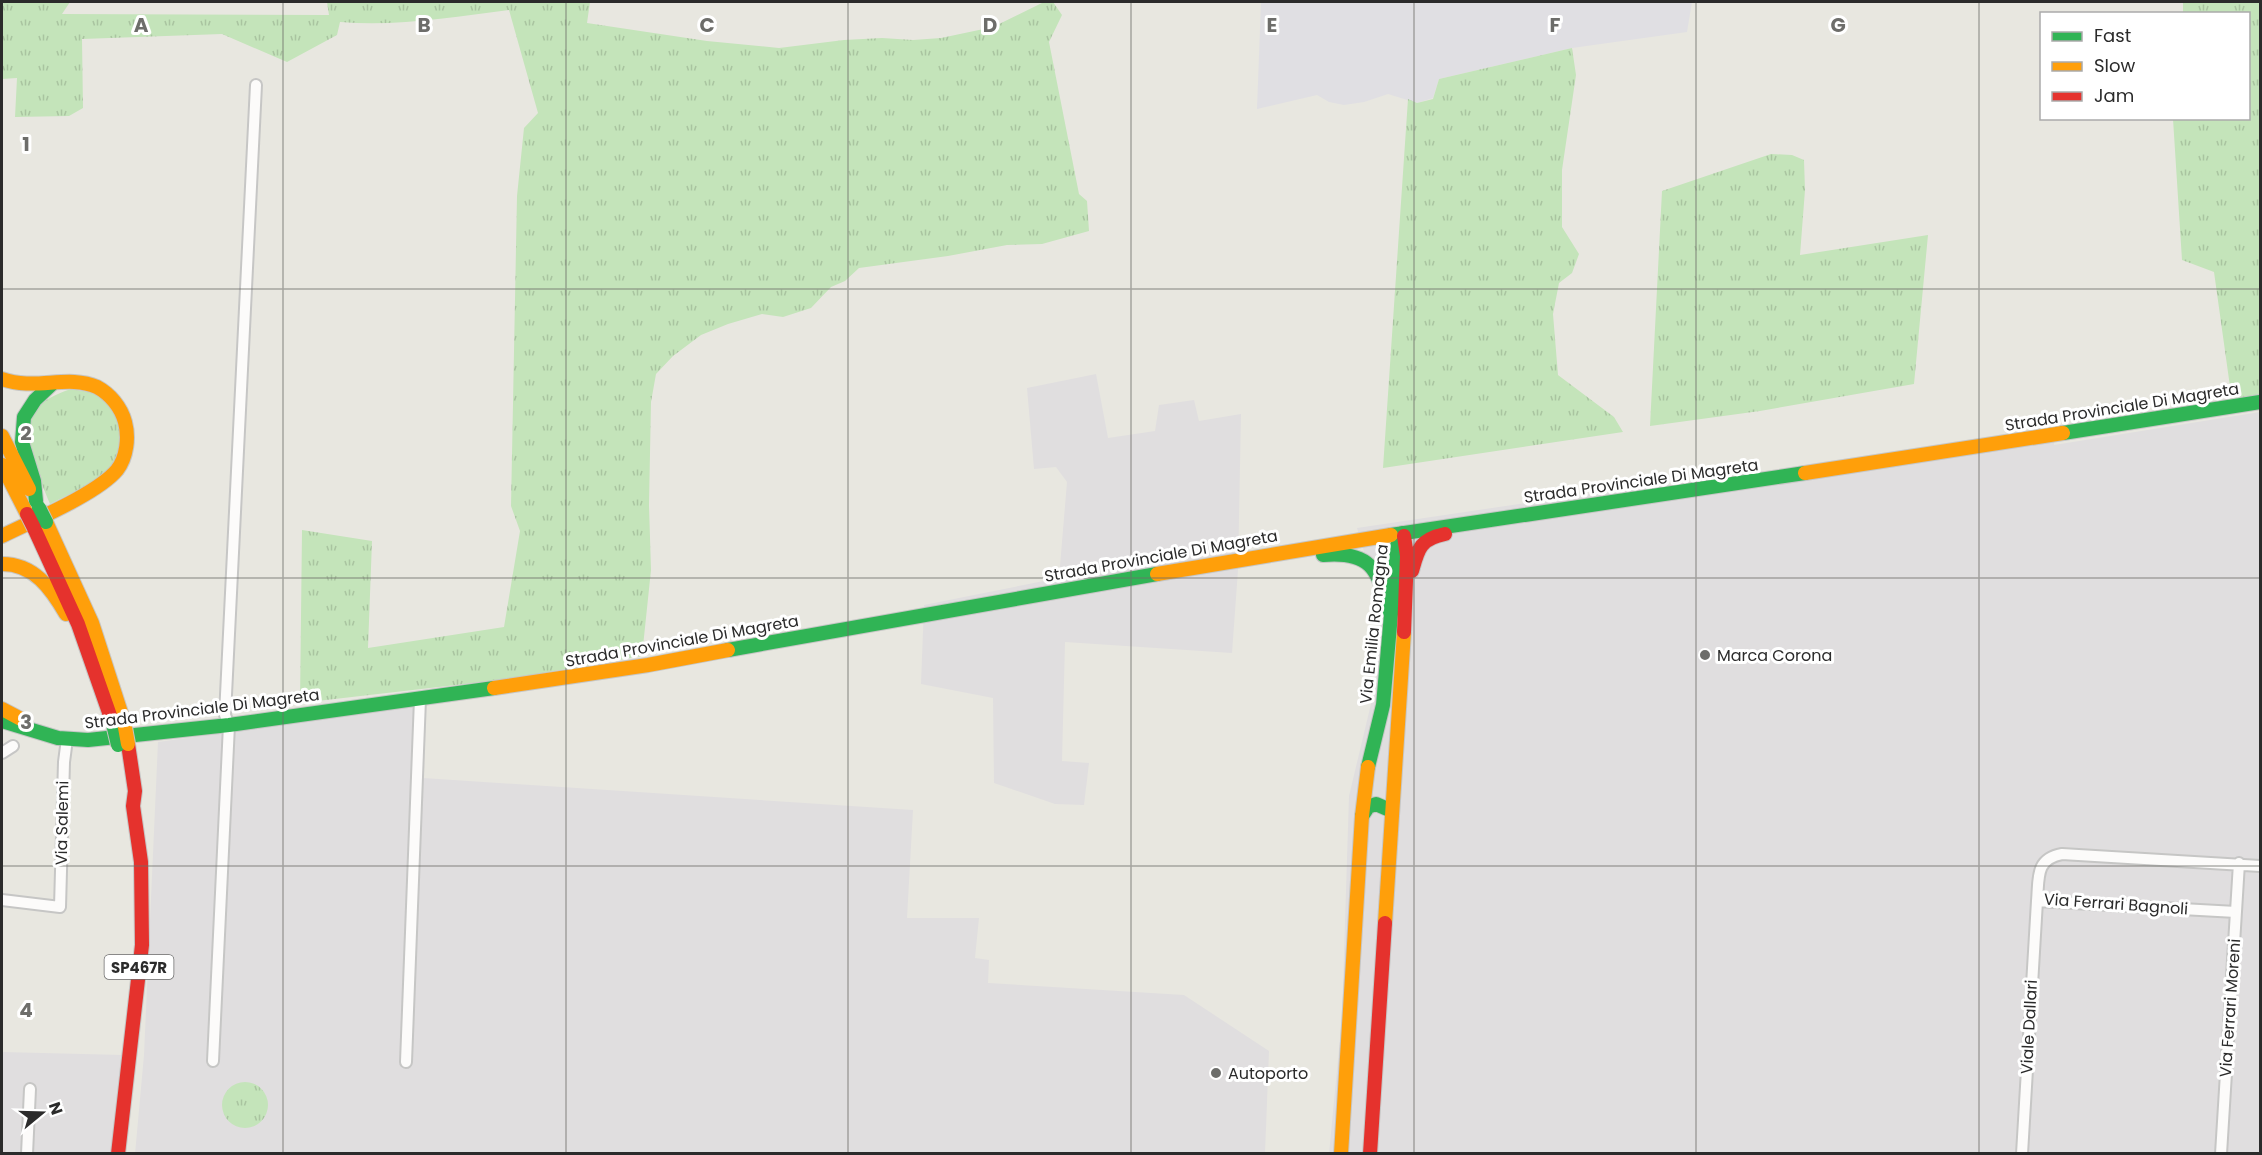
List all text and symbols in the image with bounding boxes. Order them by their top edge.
text: A [134,11,149,39]
text: B [417,11,431,39]
text: C [699,11,715,39]
text: D [983,11,997,39]
text: E [1267,11,1277,39]
text: F [1550,11,1561,39]
text: G [1830,11,1846,39]
legend [2040,12,2250,120]
text: Fast [2094,23,2131,48]
text: Slow [2094,53,2136,78]
text: Jam [2094,83,2134,108]
text: 1 [22,130,30,158]
street label: Strada Provinciale Di Magreta [2003,377,2241,437]
text: 2 [20,419,32,447]
street label: Strada Provinciale Di Magreta [1522,453,1760,509]
street label: Strada Provinciale Di Magreta [1043,524,1279,588]
street label: Via Emilia Romagna [1354,543,1394,705]
street label: Strada Provinciale Di Magreta [564,609,800,673]
place label: Marca Corona [1717,644,1832,667]
marker: Marca Corona [1698,648,1712,662]
street label: Strada Provinciale Di Magreta [83,683,321,735]
text: 3 [20,708,32,736]
street label: Via Salemi [50,781,74,865]
street label: Via Ferrari Bagnoli [2043,887,2189,921]
street label: Via Ferrari Moreni [2214,938,2246,1078]
road number: SP467R [104,955,174,979]
street label: Viale Dallari [2015,979,2043,1075]
text: 4 [19,996,33,1024]
place label: Autoporto [1228,1062,1308,1085]
marker: Autoporto [1209,1066,1223,1080]
north arrow [12,1083,72,1143]
text: N [43,1099,69,1118]

